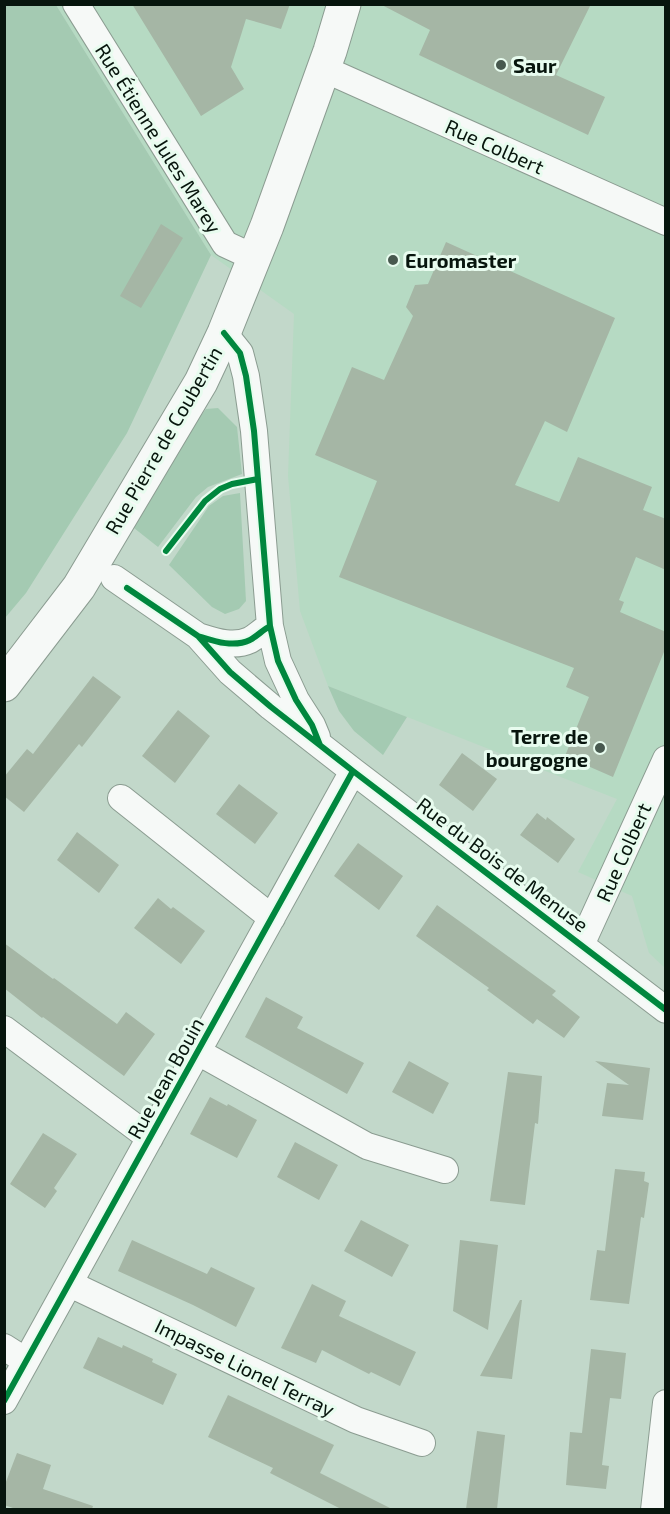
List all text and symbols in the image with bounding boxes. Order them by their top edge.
street label: Rue Étienne Jules Marey [91,39,227,237]
place label: Saur [513,53,557,77]
marker: Saur [494,58,508,72]
street label: Rue Colbert [442,114,548,179]
place label: Euromaster [405,248,517,272]
marker: Euromaster [386,253,400,267]
street label: Rue Pierre de Coubertin [99,342,227,538]
place label: Terre de bourgogne [486,724,588,771]
marker: Terre de bourgogne [593,741,607,755]
street label: Rue du Bois de Menuse [413,792,593,936]
street label: Rue Colbert [591,799,656,905]
street label: Rue Jean Bouin [122,1013,208,1143]
street label: Impasse Lionel Terray [151,1313,339,1421]

